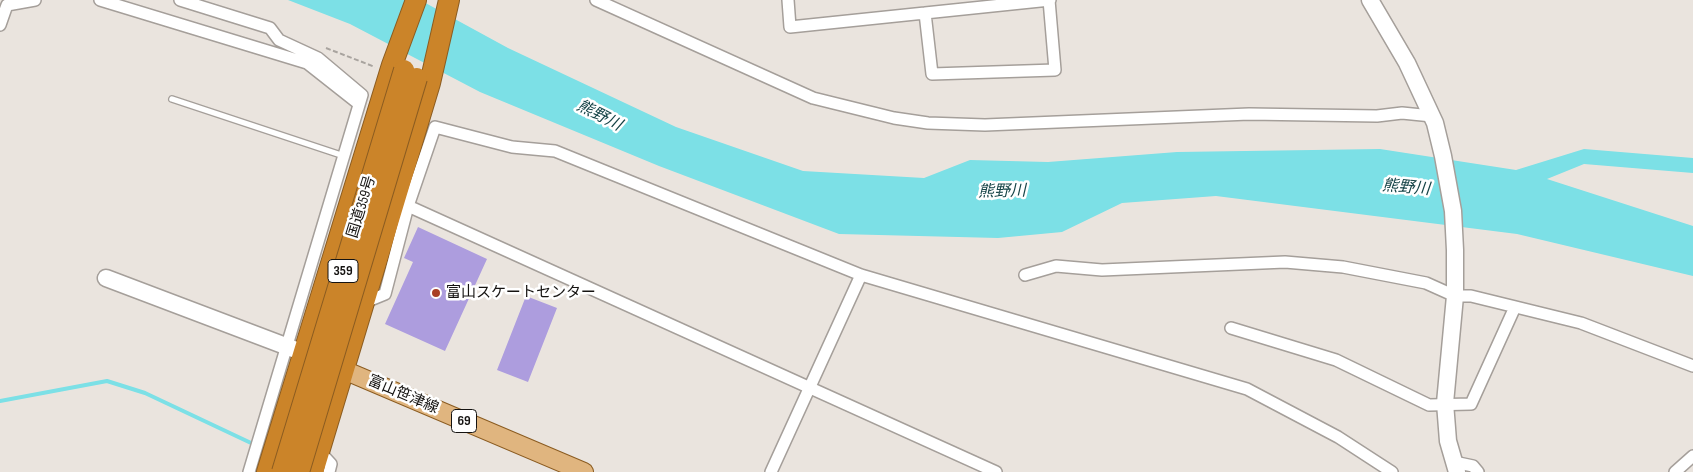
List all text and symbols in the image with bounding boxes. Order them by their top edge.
water label: 熊野川 [573,97,625,135]
street label: 国道359号 [344,174,380,240]
water label: 熊野川 [1381,176,1431,200]
water label: 熊野川 [978,182,1026,202]
road number: 359 [328,260,358,282]
place label: 富山スケートセンター [446,284,596,302]
marker: 富山スケートセンター [430,287,442,299]
street label: 富山笹津線 [365,372,441,418]
road number: 69 [452,410,476,432]

